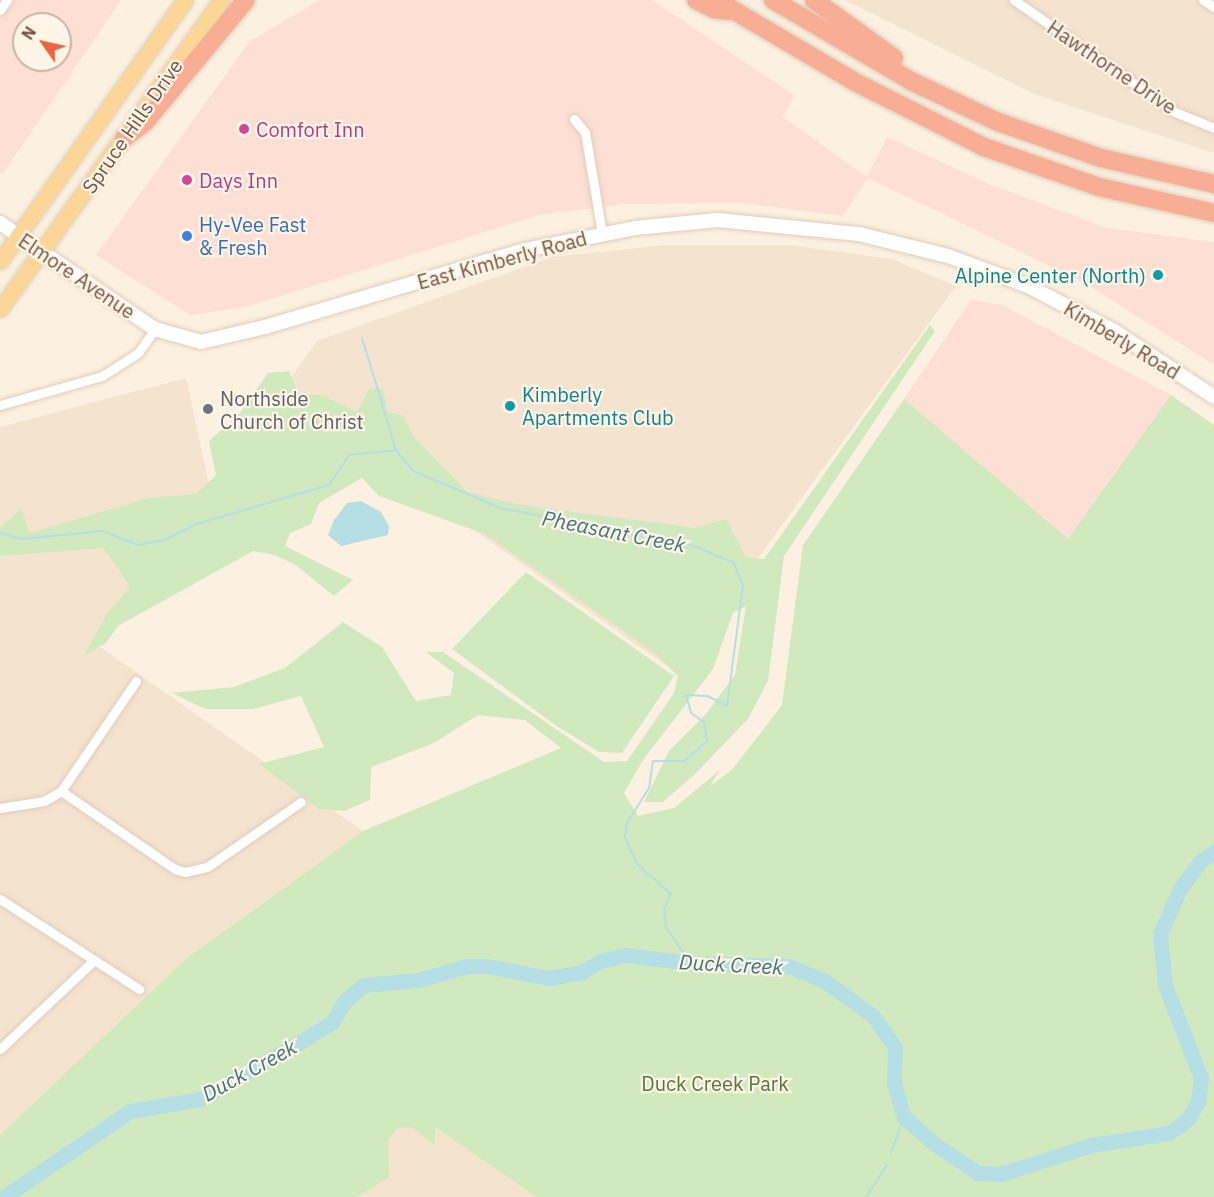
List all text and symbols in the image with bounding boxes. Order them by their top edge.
north arrow [12,12,72,72]
street label: Hawthorne Drive [1043,15,1181,119]
text: N [17,23,40,43]
street label: Spruce Hills Drive [77,54,187,198]
place label: Comfort Inn [256,117,365,141]
marker: Comfort Inn [237,122,251,136]
place label: Days Inn [199,168,278,192]
marker: Days Inn [180,173,194,187]
place label: Hy-Vee Fast & Fresh [199,213,306,260]
street label: East Kimberly Road [415,226,589,294]
street label: Elmore Avenue [14,228,140,324]
marker: Hy-Vee Fast & Fresh [180,229,194,243]
place label: Alpine Center (North) [955,263,1146,287]
marker: Alpine Center (North) [1151,268,1165,282]
street label: Kimberly Road [1060,296,1184,384]
place label: Kimberly Apartments Club [522,382,674,429]
place label: Northside Church of Christ [220,386,364,433]
marker: Kimberly Apartments Club [503,399,517,413]
marker: Northside Church of Christ [201,402,215,416]
water label: Pheasant Creek [540,505,688,557]
water label: Duck Creek [678,949,784,979]
water label: Duck Creek [197,1034,301,1106]
park label: Duck Creek Park [641,1071,789,1095]

